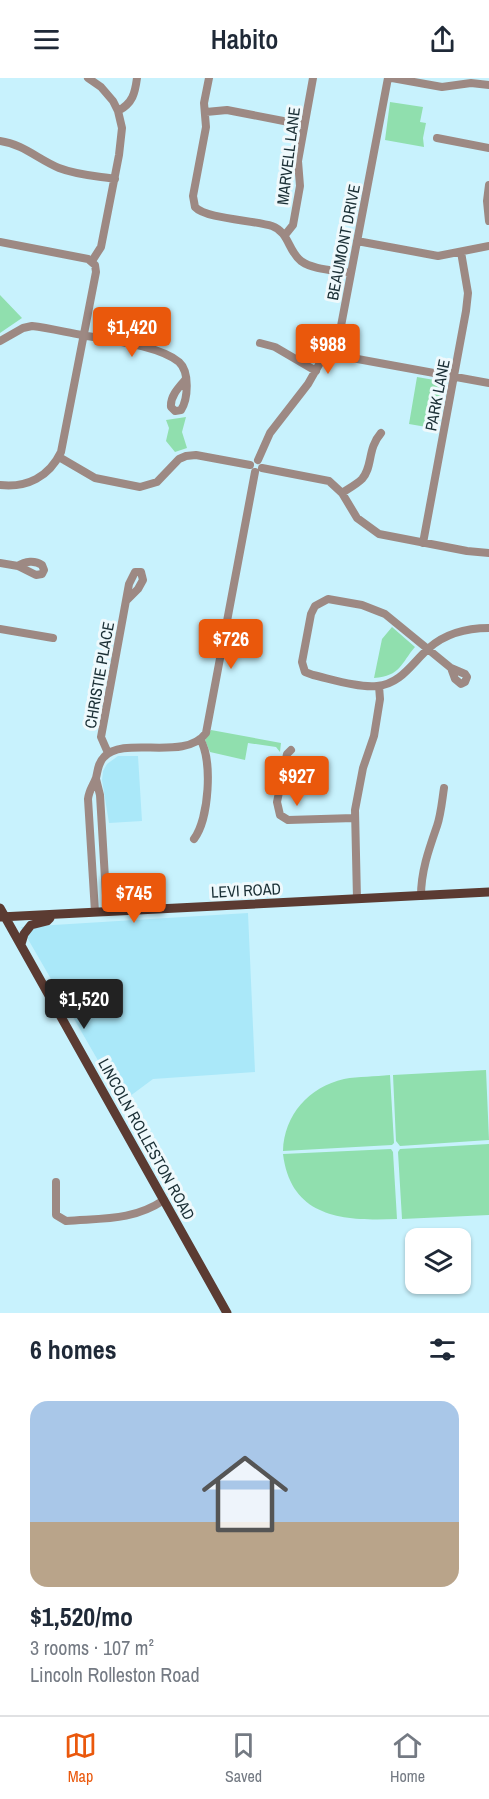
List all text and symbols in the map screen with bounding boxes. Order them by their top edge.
text: Habito [211,21,278,57]
icon: menu [30,23,63,56]
icon: share [426,23,459,56]
street label: MARVELL LANE [271,106,305,206]
street label: BEAUMONT DRIVE [321,182,365,302]
pin: $1,420 [83,307,181,358]
text: $1,420 [107,313,157,340]
pin: $988 [292,324,364,375]
text: $988 [310,330,346,357]
street label: PARK LANE [419,357,455,433]
pin: $726 [195,619,267,670]
street label: CHRISTIE PLACE [79,620,119,730]
text: $726 [213,625,249,652]
pin: $927 [261,756,333,807]
text: $927 [279,762,315,789]
pin: $745 [98,873,170,924]
street label: LEVI ROAD [210,877,282,903]
text: $745 [116,879,152,906]
pin: $1,520 [35,979,133,1030]
text: $1,520 [59,985,109,1012]
street label: LINCOLN ROLLESTON ROAD [93,1054,201,1224]
map controls [405,1228,471,1294]
button: layers [405,1228,471,1294]
text: 6 homes [30,1332,117,1367]
icon: filters [426,1333,459,1366]
icon: home [191,1440,299,1548]
text: $1,520/mo [30,1599,133,1634]
text: 3 rooms · 107 m² [30,1634,154,1661]
text: Lincoln Rolleston Road [30,1661,200,1688]
tab: Map [64,1729,97,1787]
tab: Saved [225,1729,262,1787]
tab: Home [390,1729,425,1787]

